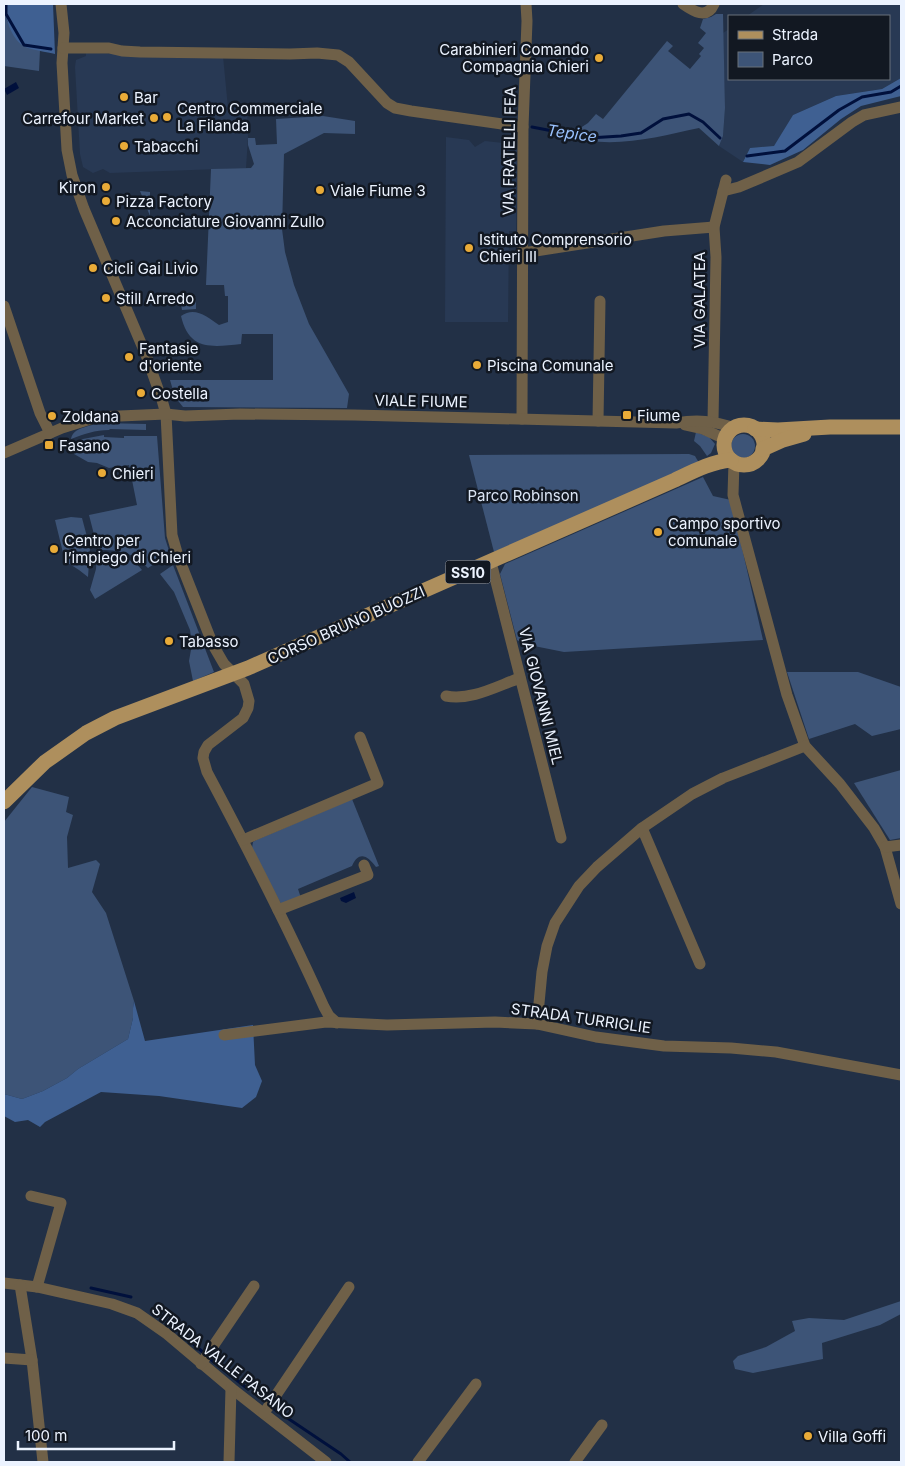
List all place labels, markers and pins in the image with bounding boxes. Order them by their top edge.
place label: Carabinieri Comando Compagnia Chieri [439,40,589,76]
marker: Carabinieri Comando Compagnia Chieri [593,52,605,64]
place label: Bar [134,88,158,107]
marker: Bar [118,91,130,103]
place label: Centro Commerciale La Filanda [177,99,322,135]
place label: Carrefour Market [22,109,144,128]
marker: Centro Commerciale La Filanda [161,111,173,123]
marker: Carrefour Market [148,112,160,124]
place label: Tabacchi [134,137,198,156]
marker: Tabacchi [118,140,130,152]
place label: Kìron [59,178,96,197]
marker: Kìron [100,181,112,193]
place label: Viale Fiume 3 [330,181,426,200]
marker: Viale Fiume 3 [314,184,326,196]
place label: Pizza Factory [116,192,213,211]
marker: Pizza Factory [100,195,112,207]
place label: Acconciature Giovanni Zullo [126,212,325,231]
marker: Acconciature Giovanni Zullo [110,215,122,227]
place label: Istituto Comprensorio Chieri III [479,230,632,266]
marker: Istituto Comprensorio Chieri III [463,242,475,254]
place label: Cicli Gai Livio [103,259,198,278]
marker: Cicli Gai Livio [87,262,99,274]
place label: Still Arredo [116,289,194,308]
marker: Still Arredo [100,292,112,304]
place label: Fantasie d'oriente [139,339,202,375]
marker: Fantasie d'oriente [123,351,135,363]
place label: Piscina Comunale [487,356,613,375]
marker: Piscina Comunale [471,359,483,371]
place label: Costella [151,384,208,403]
marker: Costella [135,387,147,399]
place label: Fiume [637,406,680,425]
place label: Zoldana [62,407,119,426]
marker: Fiume [621,409,633,421]
marker: Zoldana [46,410,58,422]
place label: Fasano [59,436,110,455]
marker: Fasano [43,439,55,451]
place label: Chieri [112,464,154,483]
marker: Chieri [96,467,108,479]
place label: Campo sportivo comunale [668,514,781,550]
marker: Campo sportivo comunale [652,526,664,538]
place label: Centro per l’impiego di Chieri [64,531,191,567]
marker: Centro per l’impiego di Chieri [48,543,60,555]
place label: Tabasso [179,632,239,651]
marker: Tabasso [163,635,175,647]
place label: Villa Goffi [818,1427,886,1446]
marker: Villa Goffi [802,1430,814,1442]

